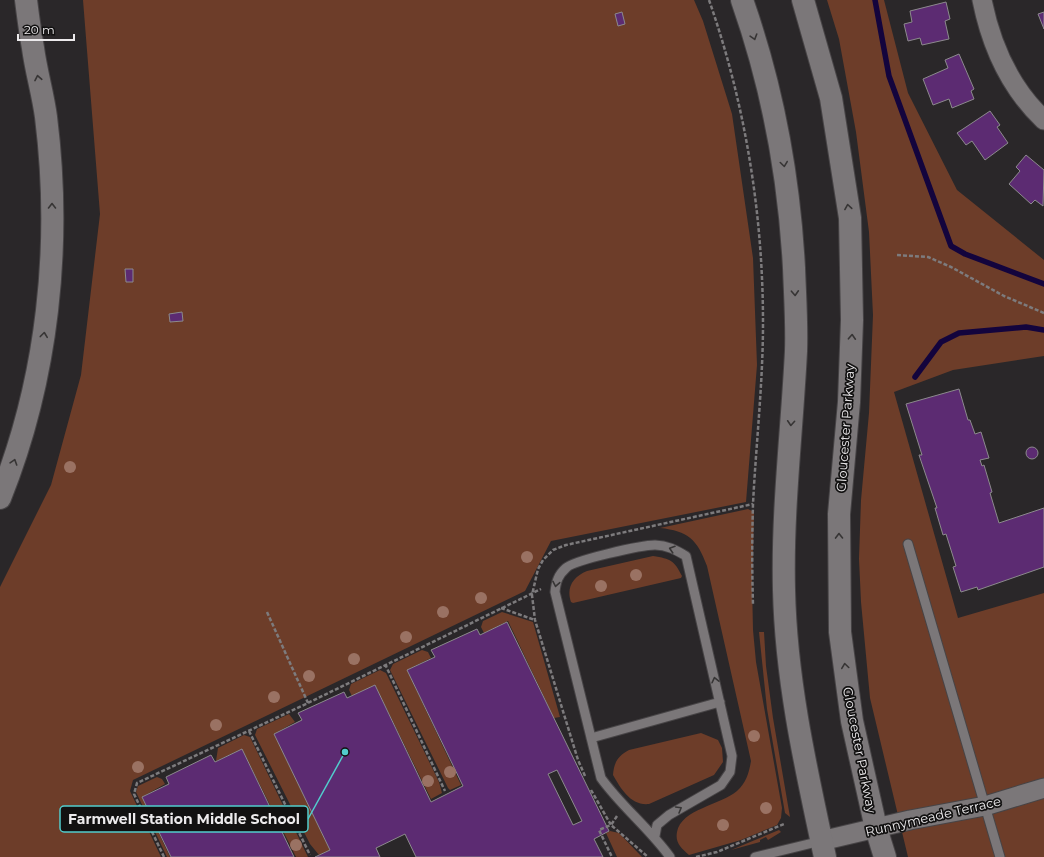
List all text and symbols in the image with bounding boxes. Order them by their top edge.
scale bar [18,16,74,42]
text: 20 m [24,22,55,37]
one-way arrow [749,33,758,40]
one-way arrow [35,75,43,81]
one-way arrow [779,160,788,167]
one-way arrow [48,203,56,209]
one-way arrow [844,204,853,210]
one-way arrow [791,290,799,296]
one-way arrow [39,332,48,338]
one-way arrow [847,334,856,340]
street label: Gloucester Parkway [833,362,858,493]
one-way arrow [787,420,796,426]
one-way arrow [9,458,18,465]
one-way arrow [835,533,843,539]
one-way arrow [668,545,675,554]
one-way arrow [552,581,561,588]
one-way arrow [841,663,850,669]
one-way arrow [711,677,719,684]
street label: Gloucester Parkway [840,685,880,815]
street label: Runnymeade Terrace [864,793,1003,839]
callout: Farmwell Station Middle School [60,806,308,832]
one-way arrow [675,806,682,814]
text: Farmwell Station Middle School [68,810,300,828]

